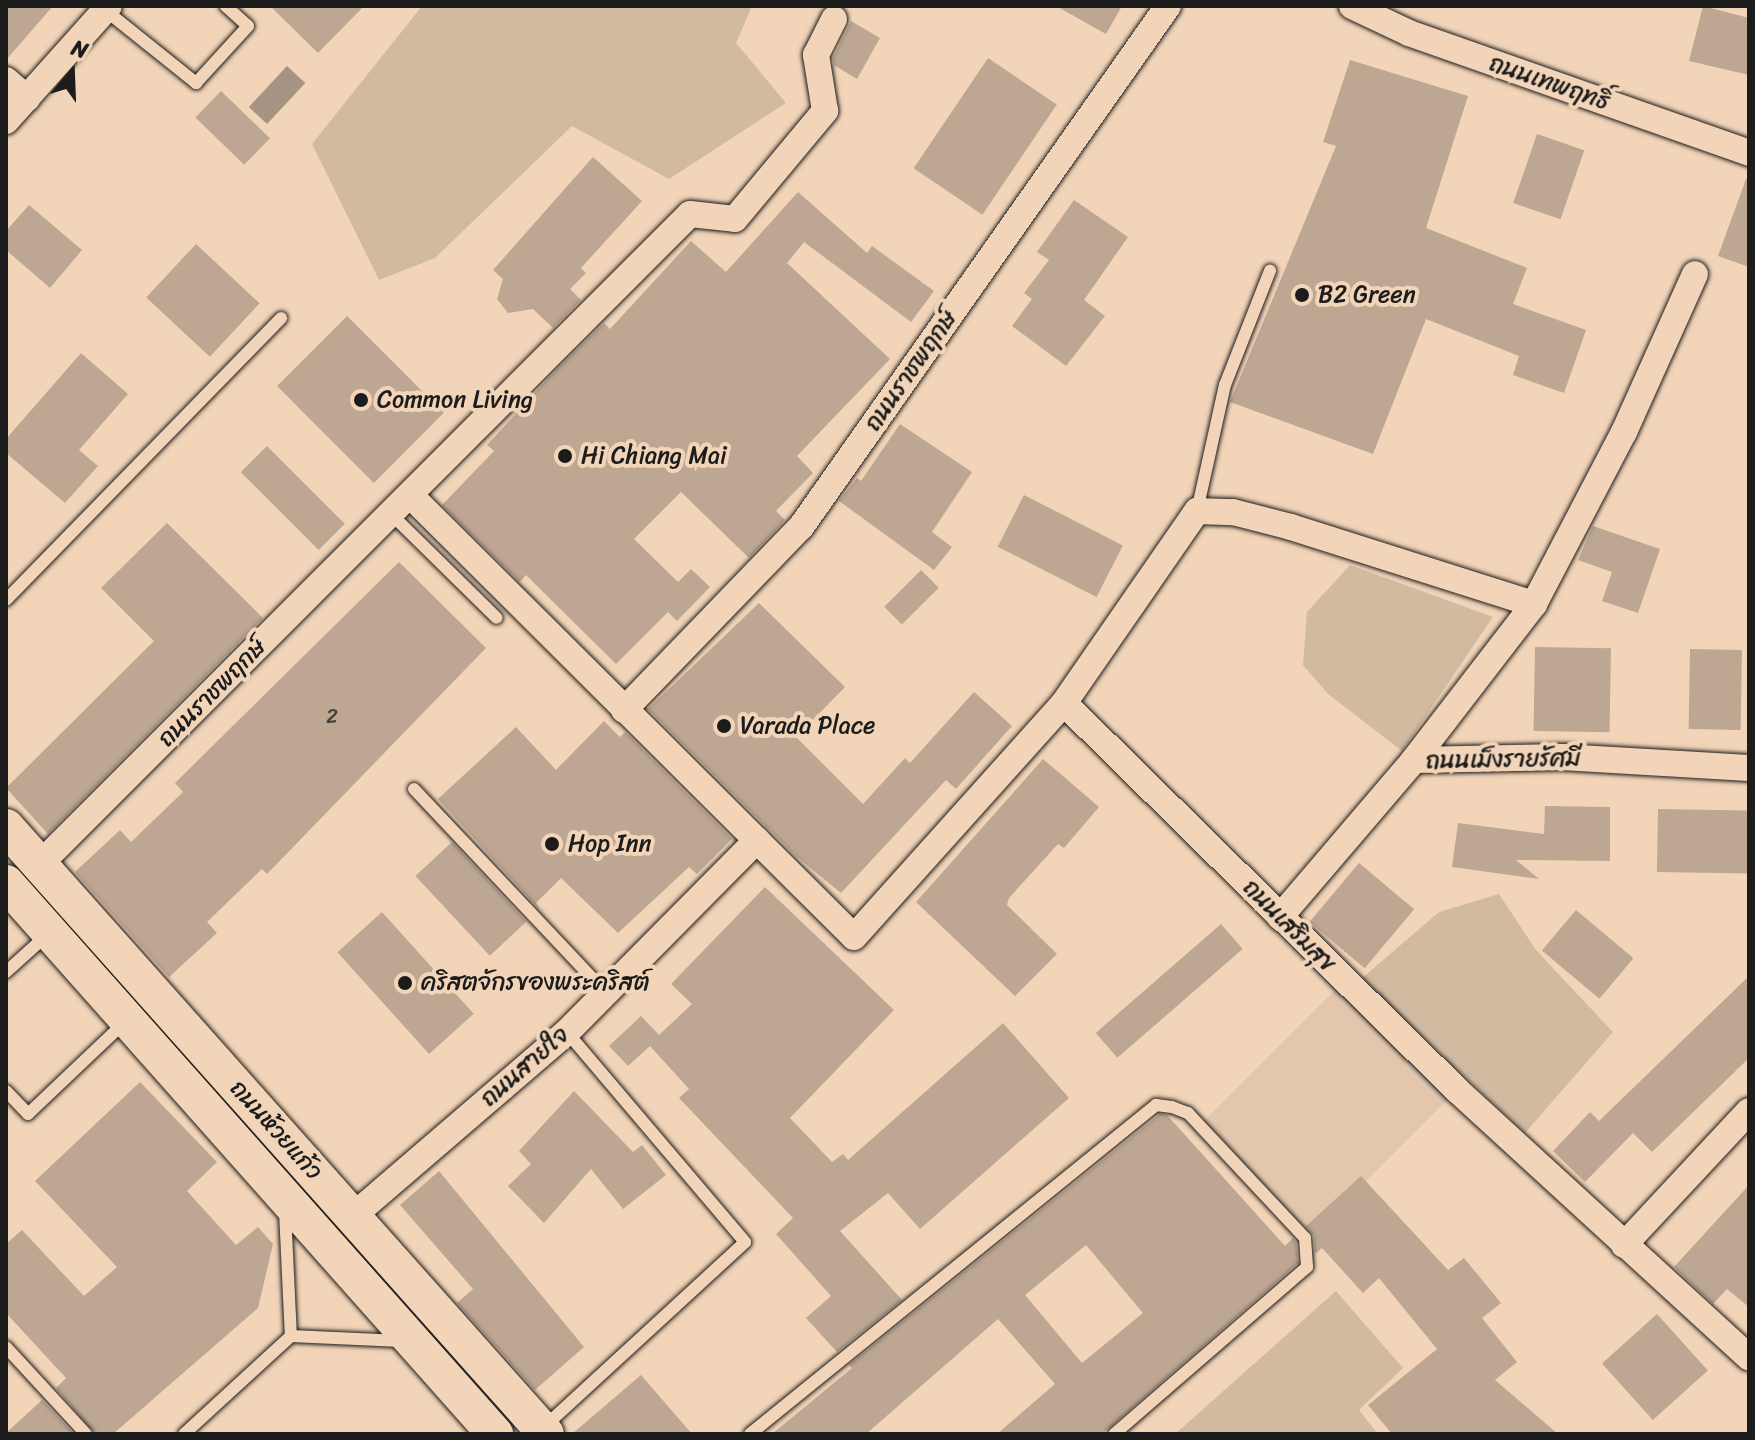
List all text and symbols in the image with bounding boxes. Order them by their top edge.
text: N [66,28,94,70]
north arrow [32,32,112,112]
street label: ถนนเทพฤทธิ์ [1485,49,1613,117]
place label: B2 Green [1318,281,1416,309]
marker: B2 Green [1293,286,1311,304]
street label: ถนนราชพฤกษ์ [859,305,963,437]
place label: Common Living [377,386,533,414]
marker: Common Living [352,391,370,409]
place label: Hi Chiang Mai [581,442,727,470]
marker: Hi Chiang Mai [556,447,574,465]
street label: ถนนราชพฤกษ์ [152,633,272,753]
house number: 2 [326,704,338,728]
place label: Varada Place [740,712,875,740]
marker: Varada Place [715,717,733,735]
street label: ถนนเม็งรายรัศมี [1425,744,1581,776]
place label: Hop Inn [568,830,651,858]
marker: Hop Inn [543,835,561,853]
street label: ถนนเสริมสุข [1236,873,1342,979]
place label: คริสตจักรของพระคริสต์ [421,969,649,997]
marker: คริสตจักรของพระคริสต์ [396,974,414,992]
street label: ถนนสายใจ [475,1021,575,1113]
street label: ถนนห้วยแก้ว [224,1074,328,1186]

